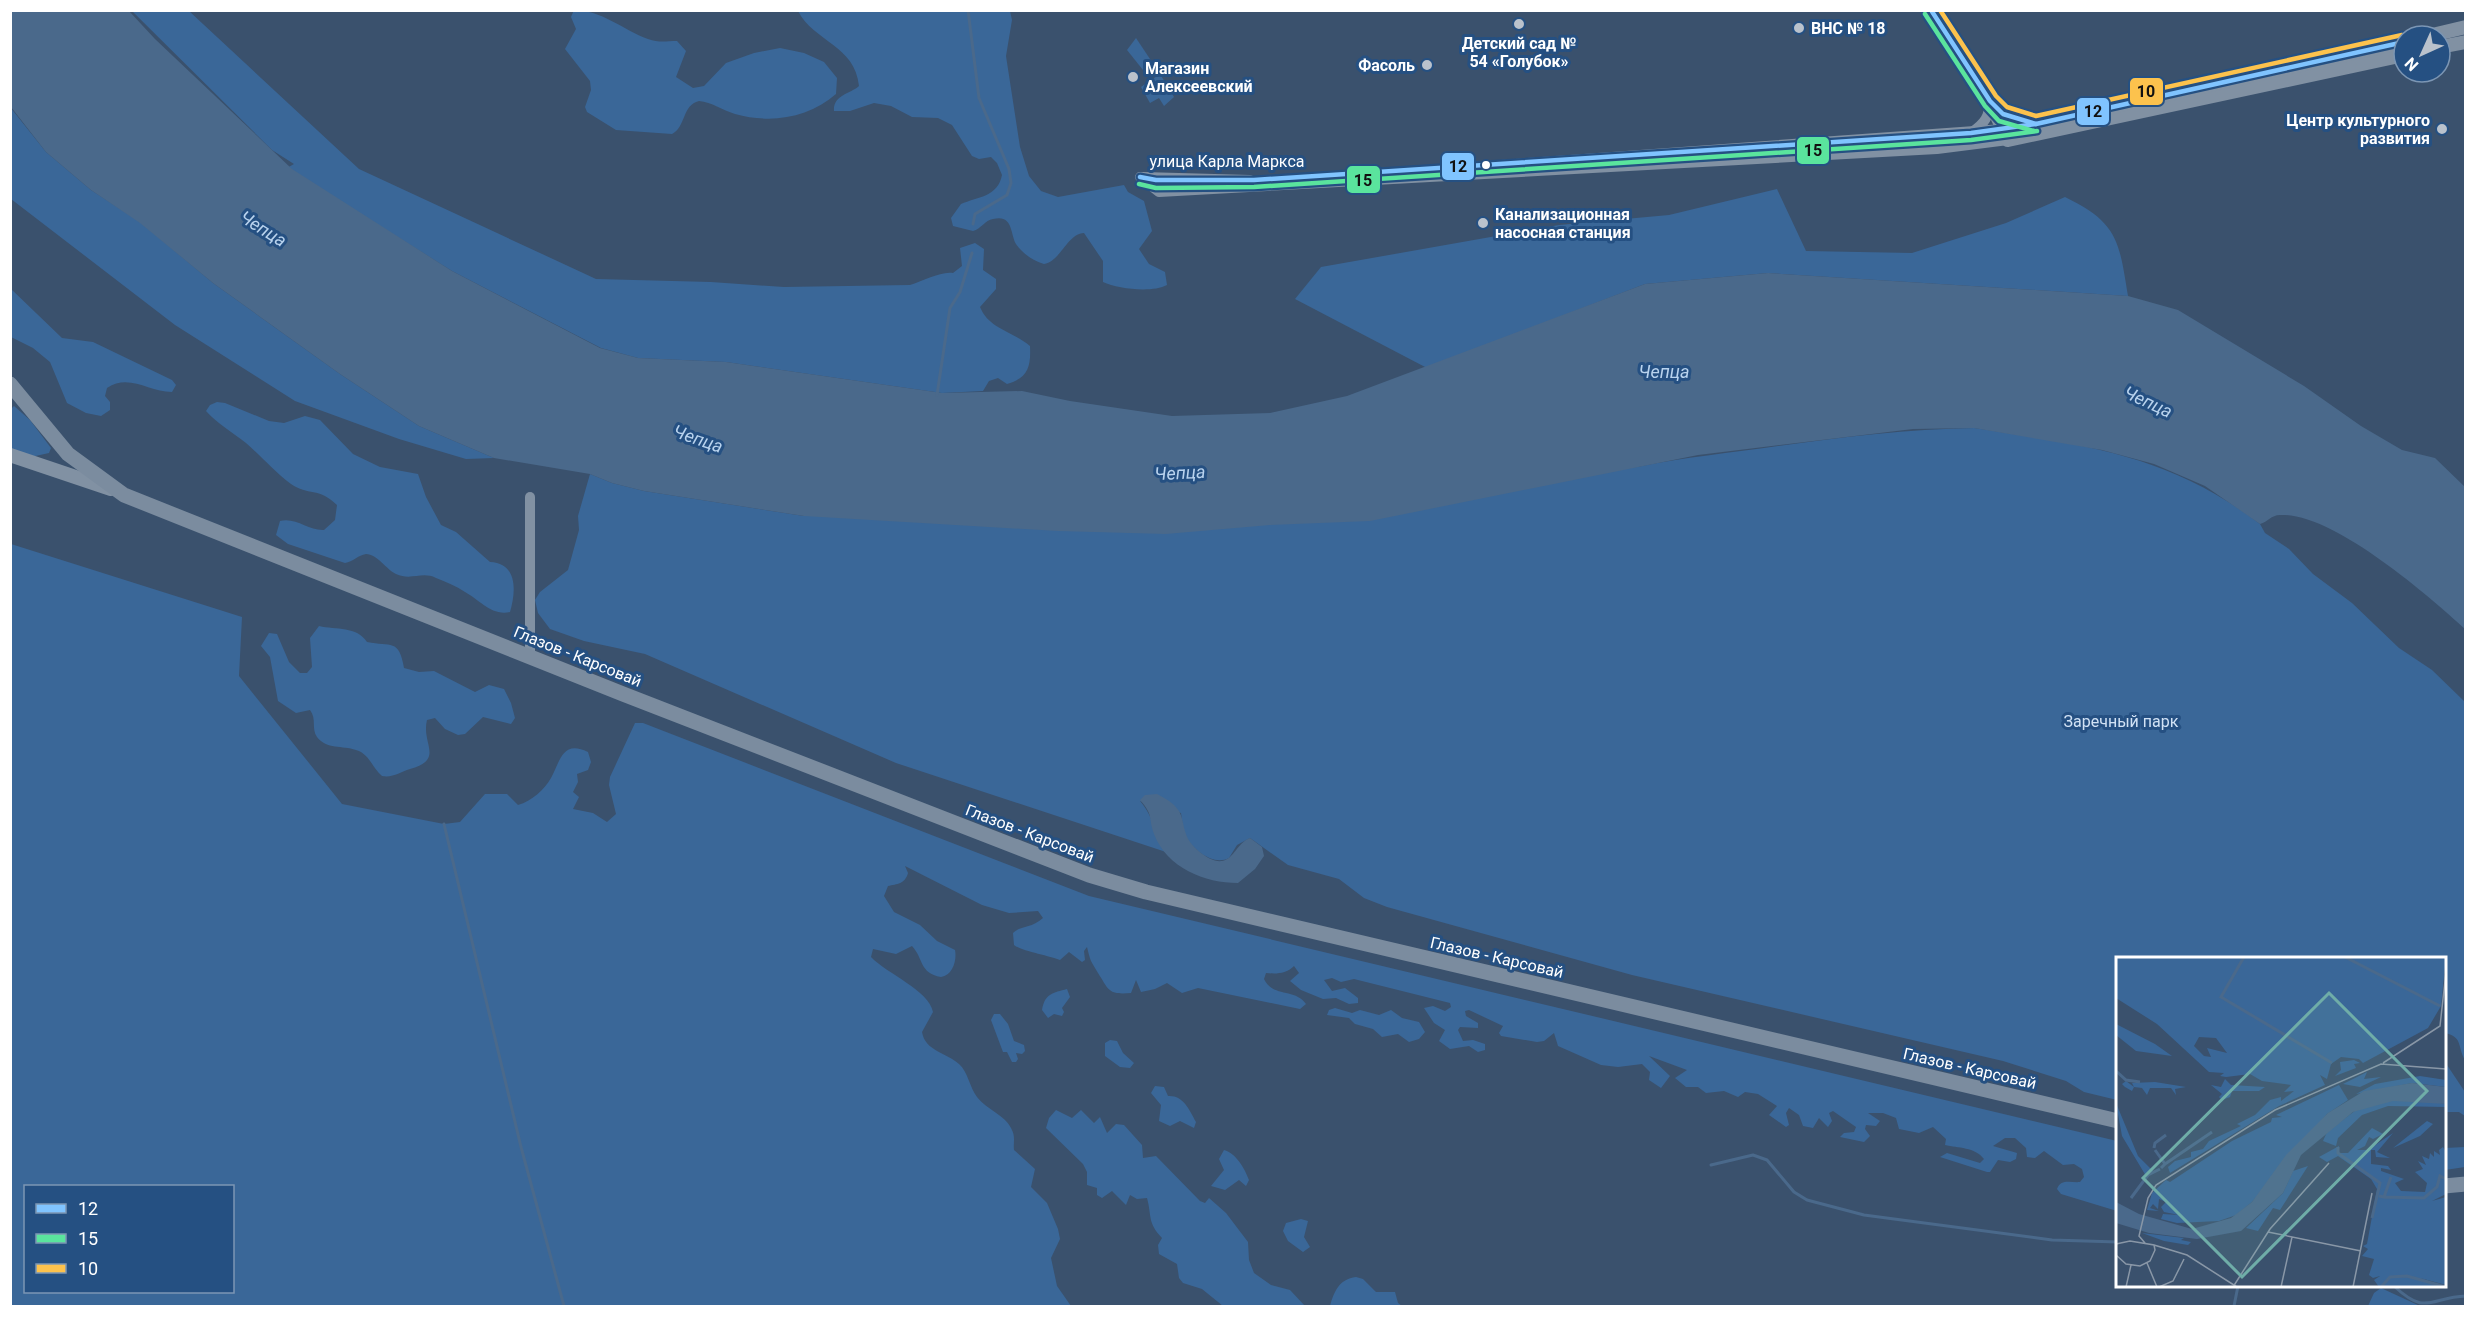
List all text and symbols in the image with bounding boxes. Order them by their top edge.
marker: Детский сад № 54 «Голубок» [1512,17,1526,31]
place label: ВНС № 18 [1811,19,1886,38]
marker: ВНС № 18 [1792,21,1806,35]
north arrow [2392,24,2452,84]
place label: Детский сад № 54 «Голубок» [1462,34,1576,71]
text: N [2401,54,2422,75]
place label: Фасоль [1358,56,1415,75]
marker: Фасоль [1420,58,1434,72]
place label: Магазин Алексеевский [1145,59,1253,96]
marker: Магазин Алексеевский [1126,70,1140,84]
line badge: 10 [2129,77,2164,106]
text: 10 [2137,82,2155,101]
line badge: 12 [2076,97,2110,126]
text: 12 [2084,102,2102,121]
place label: Центр культурного развития [2286,111,2430,148]
marker: Центр культурного развития [2435,122,2449,136]
line badge: 15 [1796,136,1830,165]
text: 15 [1804,141,1822,160]
street label: улица Карла Маркса [1150,152,1304,171]
line badge: 12 [1441,152,1475,181]
text: 12 [1449,157,1467,176]
unlabelled marker [1480,159,1492,171]
line badge: 15 [1346,165,1381,194]
text: 15 [1354,171,1372,190]
place label: Канализационная насосная станция [1495,205,1631,242]
water label: Чепца [236,206,291,251]
marker: Канализационная насосная станция [1476,216,1490,230]
water label: Чепца [1638,361,1690,382]
water label: Чепца [2121,381,2176,422]
water label: Чепца [671,420,726,457]
water label: Чепца [1154,461,1206,484]
street label: Глазов - Карсовай [511,622,645,691]
park label: Заречный парк [2064,712,2179,731]
street label: Глазов - Карсовай [963,800,1097,867]
street label: Глазов - Карсовай [1428,933,1565,982]
inset map [2116,957,2446,1287]
street label: Глазов - Карсовай [1901,1044,2038,1093]
legend [24,1185,234,1293]
text: 12 [78,1198,98,1219]
text: 15 [78,1228,98,1249]
text: 10 [78,1258,98,1279]

